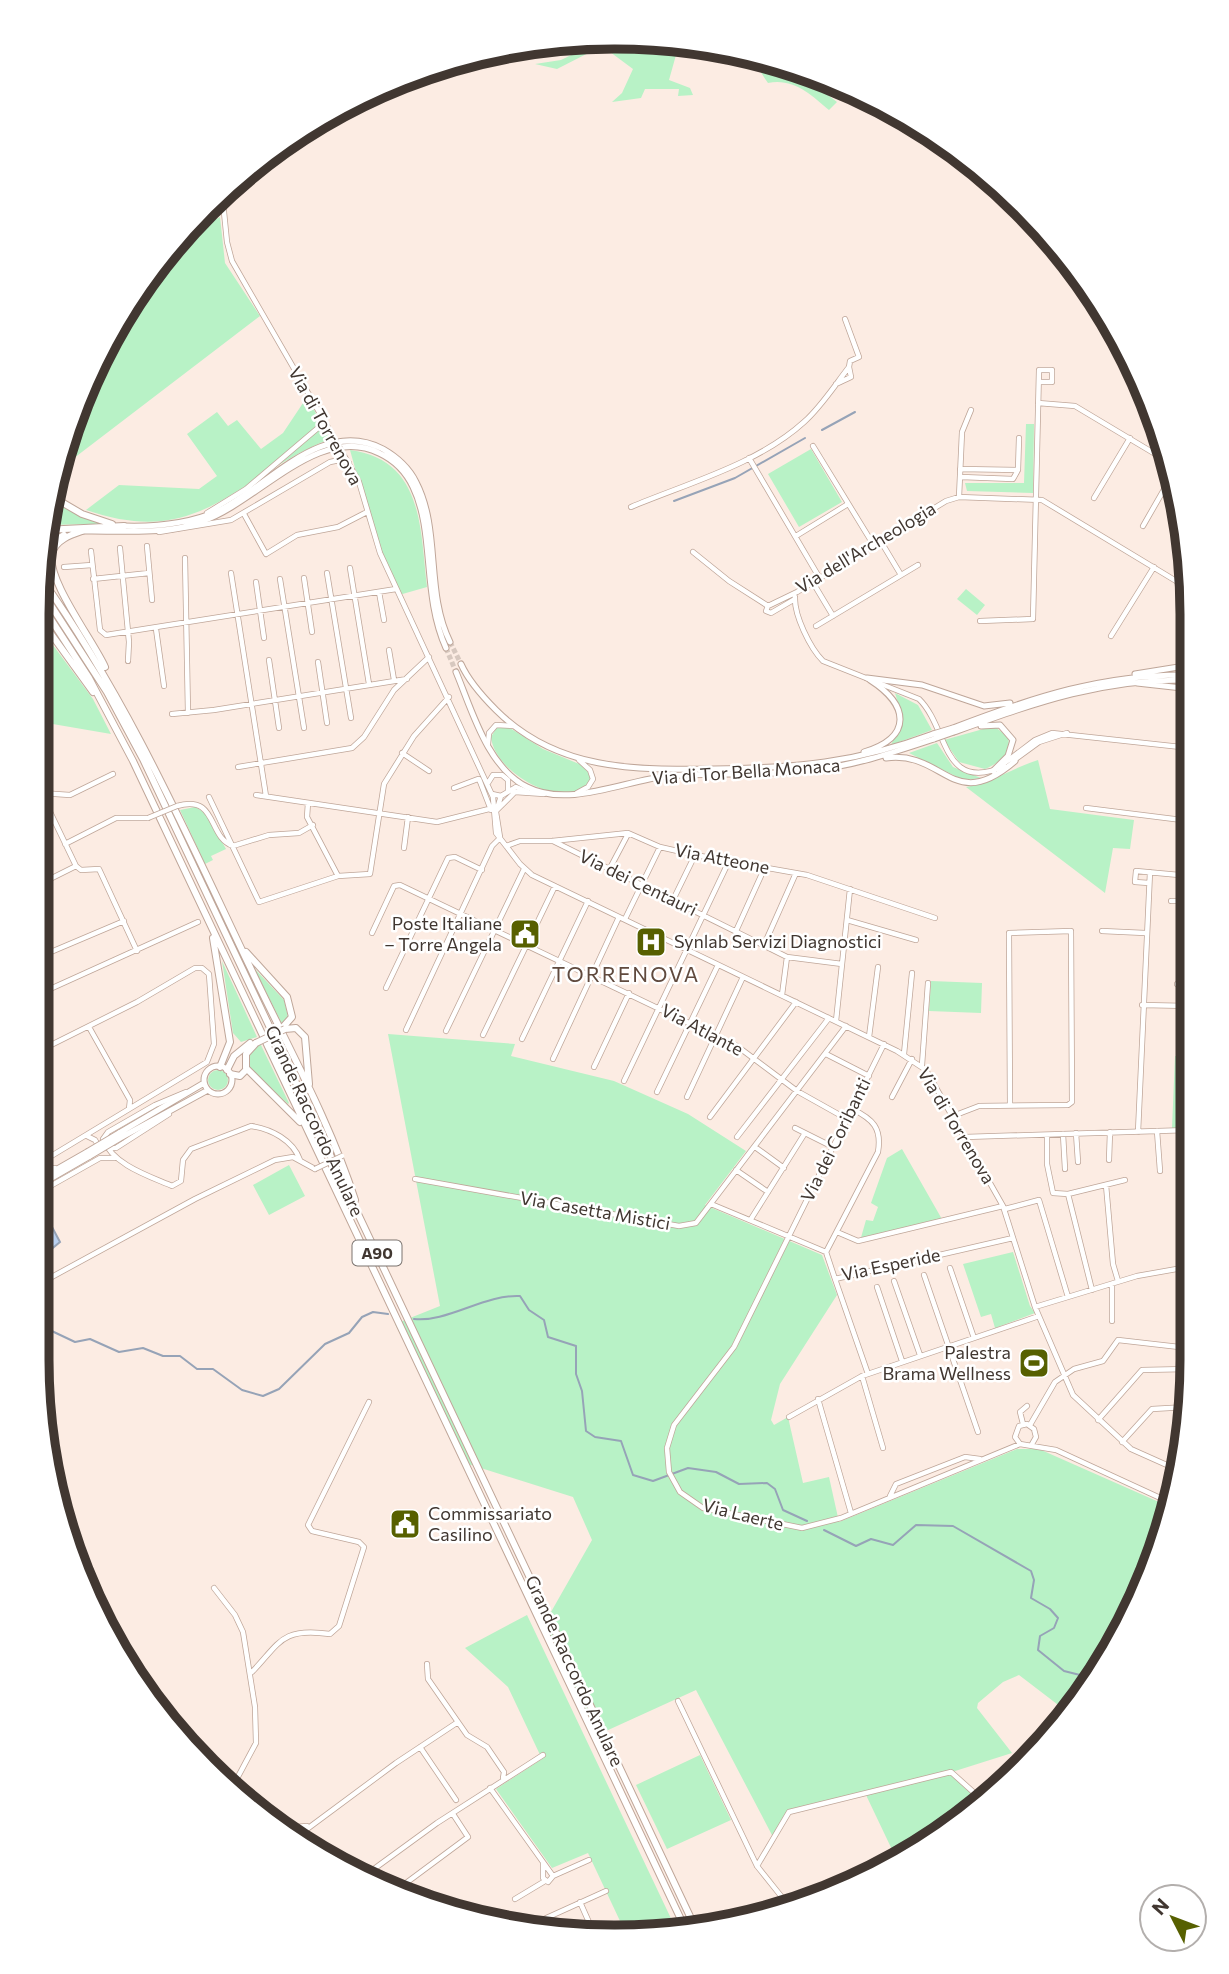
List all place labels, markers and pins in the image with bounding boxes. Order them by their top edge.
place label: Poste Italiane – Torre Angela [384,912,502,955]
public building icon: Poste Italiane – Torre Angela [508,917,542,951]
hospital icon: Synlab Servizi Diagnostici [634,925,668,959]
place label: Synlab Servizi Diagnostici [674,930,882,952]
place label: Palestra Brama Wellness [882,1341,1011,1384]
sports icon: Palestra Brama Wellness [1017,1346,1051,1380]
place label: Commissariato Casilino [428,1502,552,1545]
public building icon: Commissariato Casilino [388,1507,422,1541]

